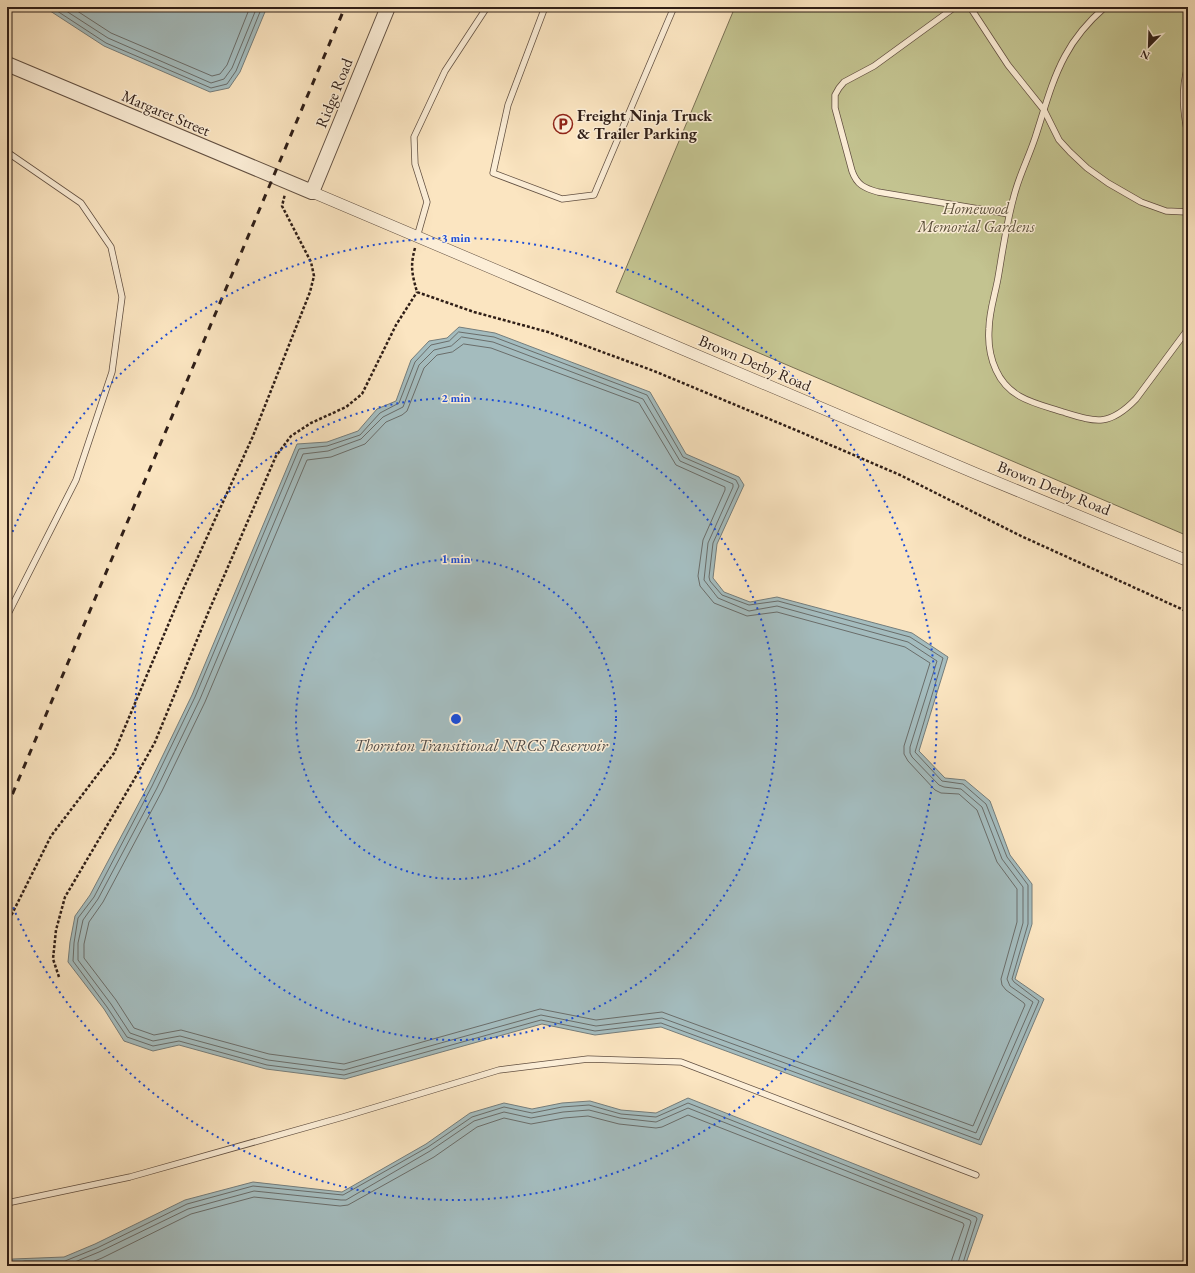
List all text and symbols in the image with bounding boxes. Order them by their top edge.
north arrow [1129,26,1169,66]
text: N [1138,47,1152,63]
street label: Ridge Road [311,54,358,131]
street label: Margaret Street [119,85,213,141]
place label: Freight Ninja Truck & Trailer Parking [577,105,712,144]
parking icon: Freight Ninja Truck & Trailer Parking [552,113,574,135]
park label: Homewood Memorial Gardens [916,198,1035,237]
text: 3 min [441,230,471,246]
street label: Brown Derby Road [696,330,815,397]
text: 2 min [441,390,471,406]
street label: Brown Derby Road [994,456,1114,521]
text: 1 min [441,551,471,567]
centre of rings [449,712,463,726]
water label: Thornton Transitional NRCS Reservoir [354,734,609,756]

